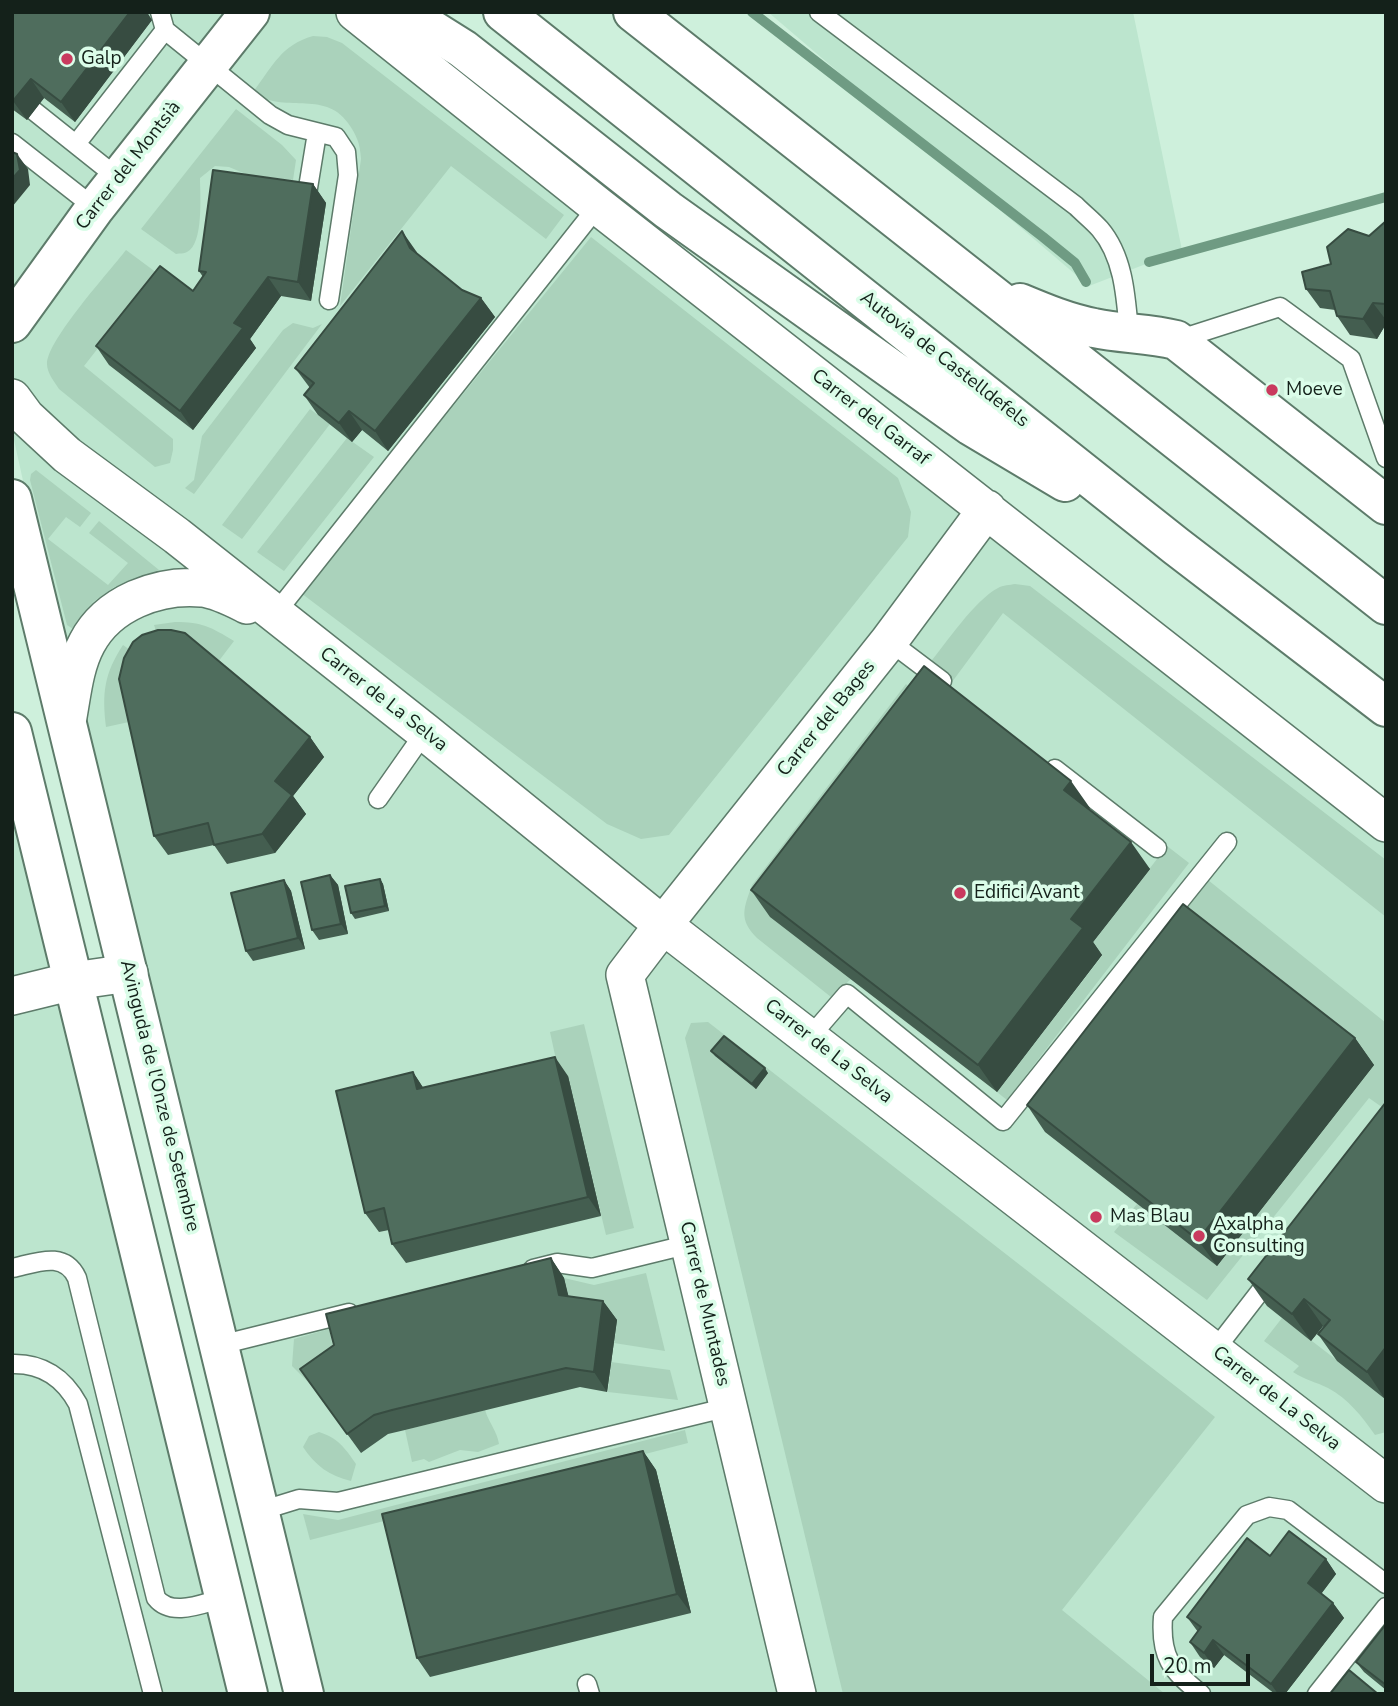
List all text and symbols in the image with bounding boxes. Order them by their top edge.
place label: Galp [81,48,122,70]
marker: Galp [59,51,75,67]
street label: Carrer del Montsià [72,97,186,235]
street label: Autovia de Castelldefels [855,287,1033,433]
street label: Carrer del Garraf [807,365,933,471]
place label: Moeve [1286,379,1343,401]
marker: Moeve [1264,382,1280,398]
street label: Carrer de La Selva [315,643,451,757]
street label: Carrer del Bages [773,656,881,782]
place label: Edifici Avant [974,882,1080,904]
marker: Edifici Avant [952,885,968,901]
street label: Avinguda de l'Onze de Setembre [114,958,204,1234]
street label: Carrer de La Selva [760,995,896,1109]
place label: Mas Blau [1110,1206,1190,1228]
marker: Mas Blau [1088,1209,1104,1225]
place label: Axalpha Consulting [1213,1214,1305,1258]
street label: Carrer de Muntades [674,1219,734,1389]
marker: Axalpha Consulting [1191,1228,1207,1244]
street label: Carrer de La Selva [1208,1342,1344,1456]
scale bar [1153,1640,1253,1684]
text: 20 m [1163,1652,1212,1680]

